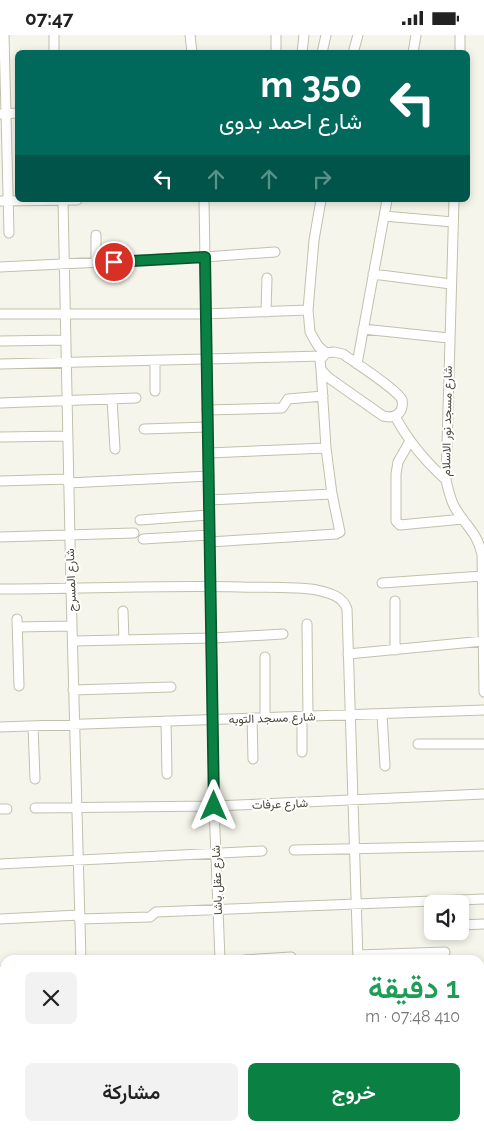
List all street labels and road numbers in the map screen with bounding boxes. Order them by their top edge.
street label: شارع مسجد نور الاسلام [439,366,457,477]
street label: شارع المسرح [63,548,81,612]
street label: شارع مسجد التوبه [228,709,316,729]
street label: شارع عرفات [252,796,308,814]
street label: شارع عقل باشا [209,845,227,915]

